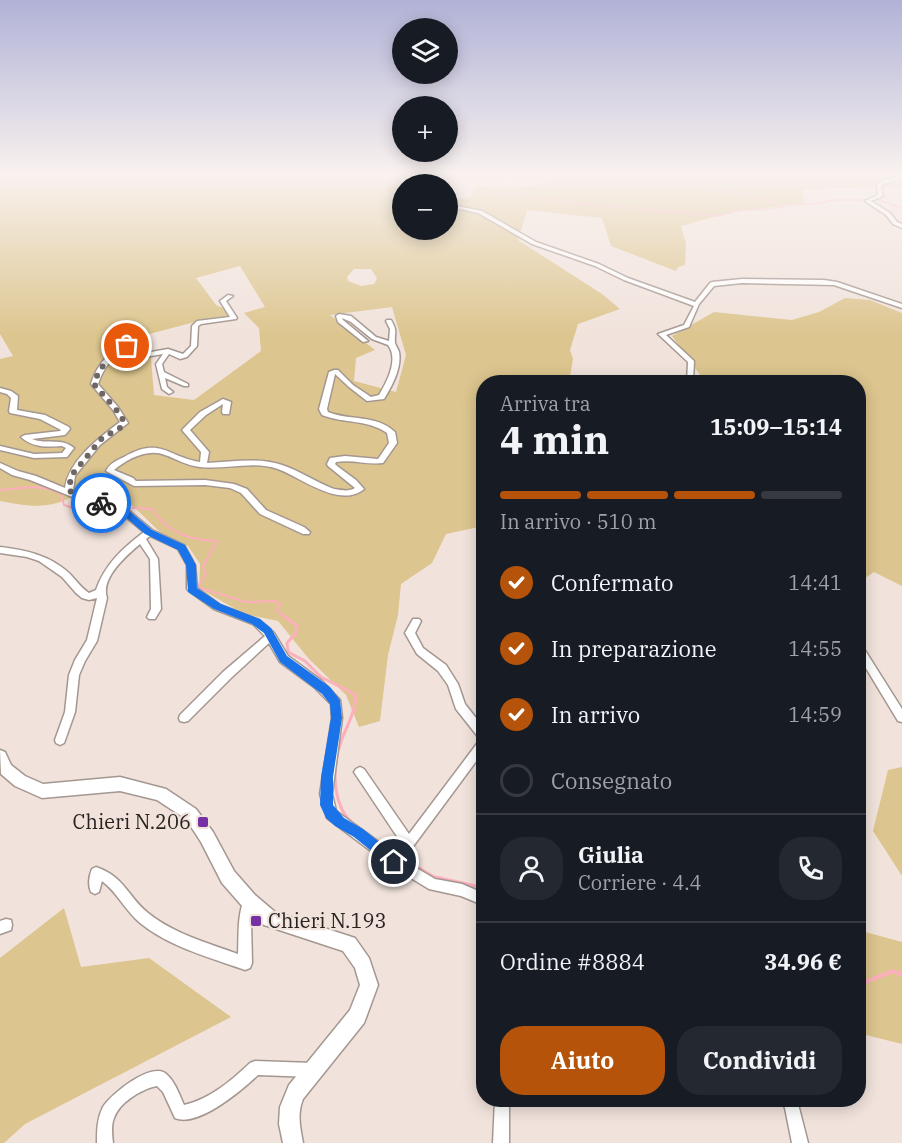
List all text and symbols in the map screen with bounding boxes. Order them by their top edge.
map controls [392,18,458,240]
button: layers [392,18,458,84]
button: + [392,96,458,162]
button: − [392,174,458,240]
pin [101,320,152,371]
icon: bag [110,329,143,362]
text: Arriva tra [500,390,591,417]
text: 15:09–15:14 [710,412,842,441]
text: 4 min [500,414,609,465]
courier [71,473,131,533]
icon: bike [85,487,118,520]
text: In arrivo · 510 m [500,508,657,535]
icon: check [500,566,533,599]
text: Confermato [551,568,673,597]
text: 14:41 [788,569,842,596]
icon: check [500,632,533,665]
text: In preparazione [551,634,717,663]
text: 14:55 [788,635,842,662]
icon: check [500,698,533,731]
text: In arrivo [551,700,640,729]
text: 14:59 [788,701,842,728]
text: Consegnato [551,766,672,795]
place label: Chieri N.206 [73,808,191,835]
marker: Chieri N.206 [196,815,210,829]
pin [368,836,419,887]
button: person [500,837,563,900]
button: phone [779,837,842,900]
text: Giulia [578,840,644,869]
icon: home [377,845,410,878]
text: Corriere · 4.4 [578,869,702,896]
place label: Chieri N.193 [268,907,386,934]
marker: Chieri N.193 [249,914,263,928]
text: Ordine #8884 [500,947,645,976]
text: 34.96 € [764,947,842,976]
button: Aiuto [500,1026,665,1095]
button: Condividi [677,1026,842,1095]

